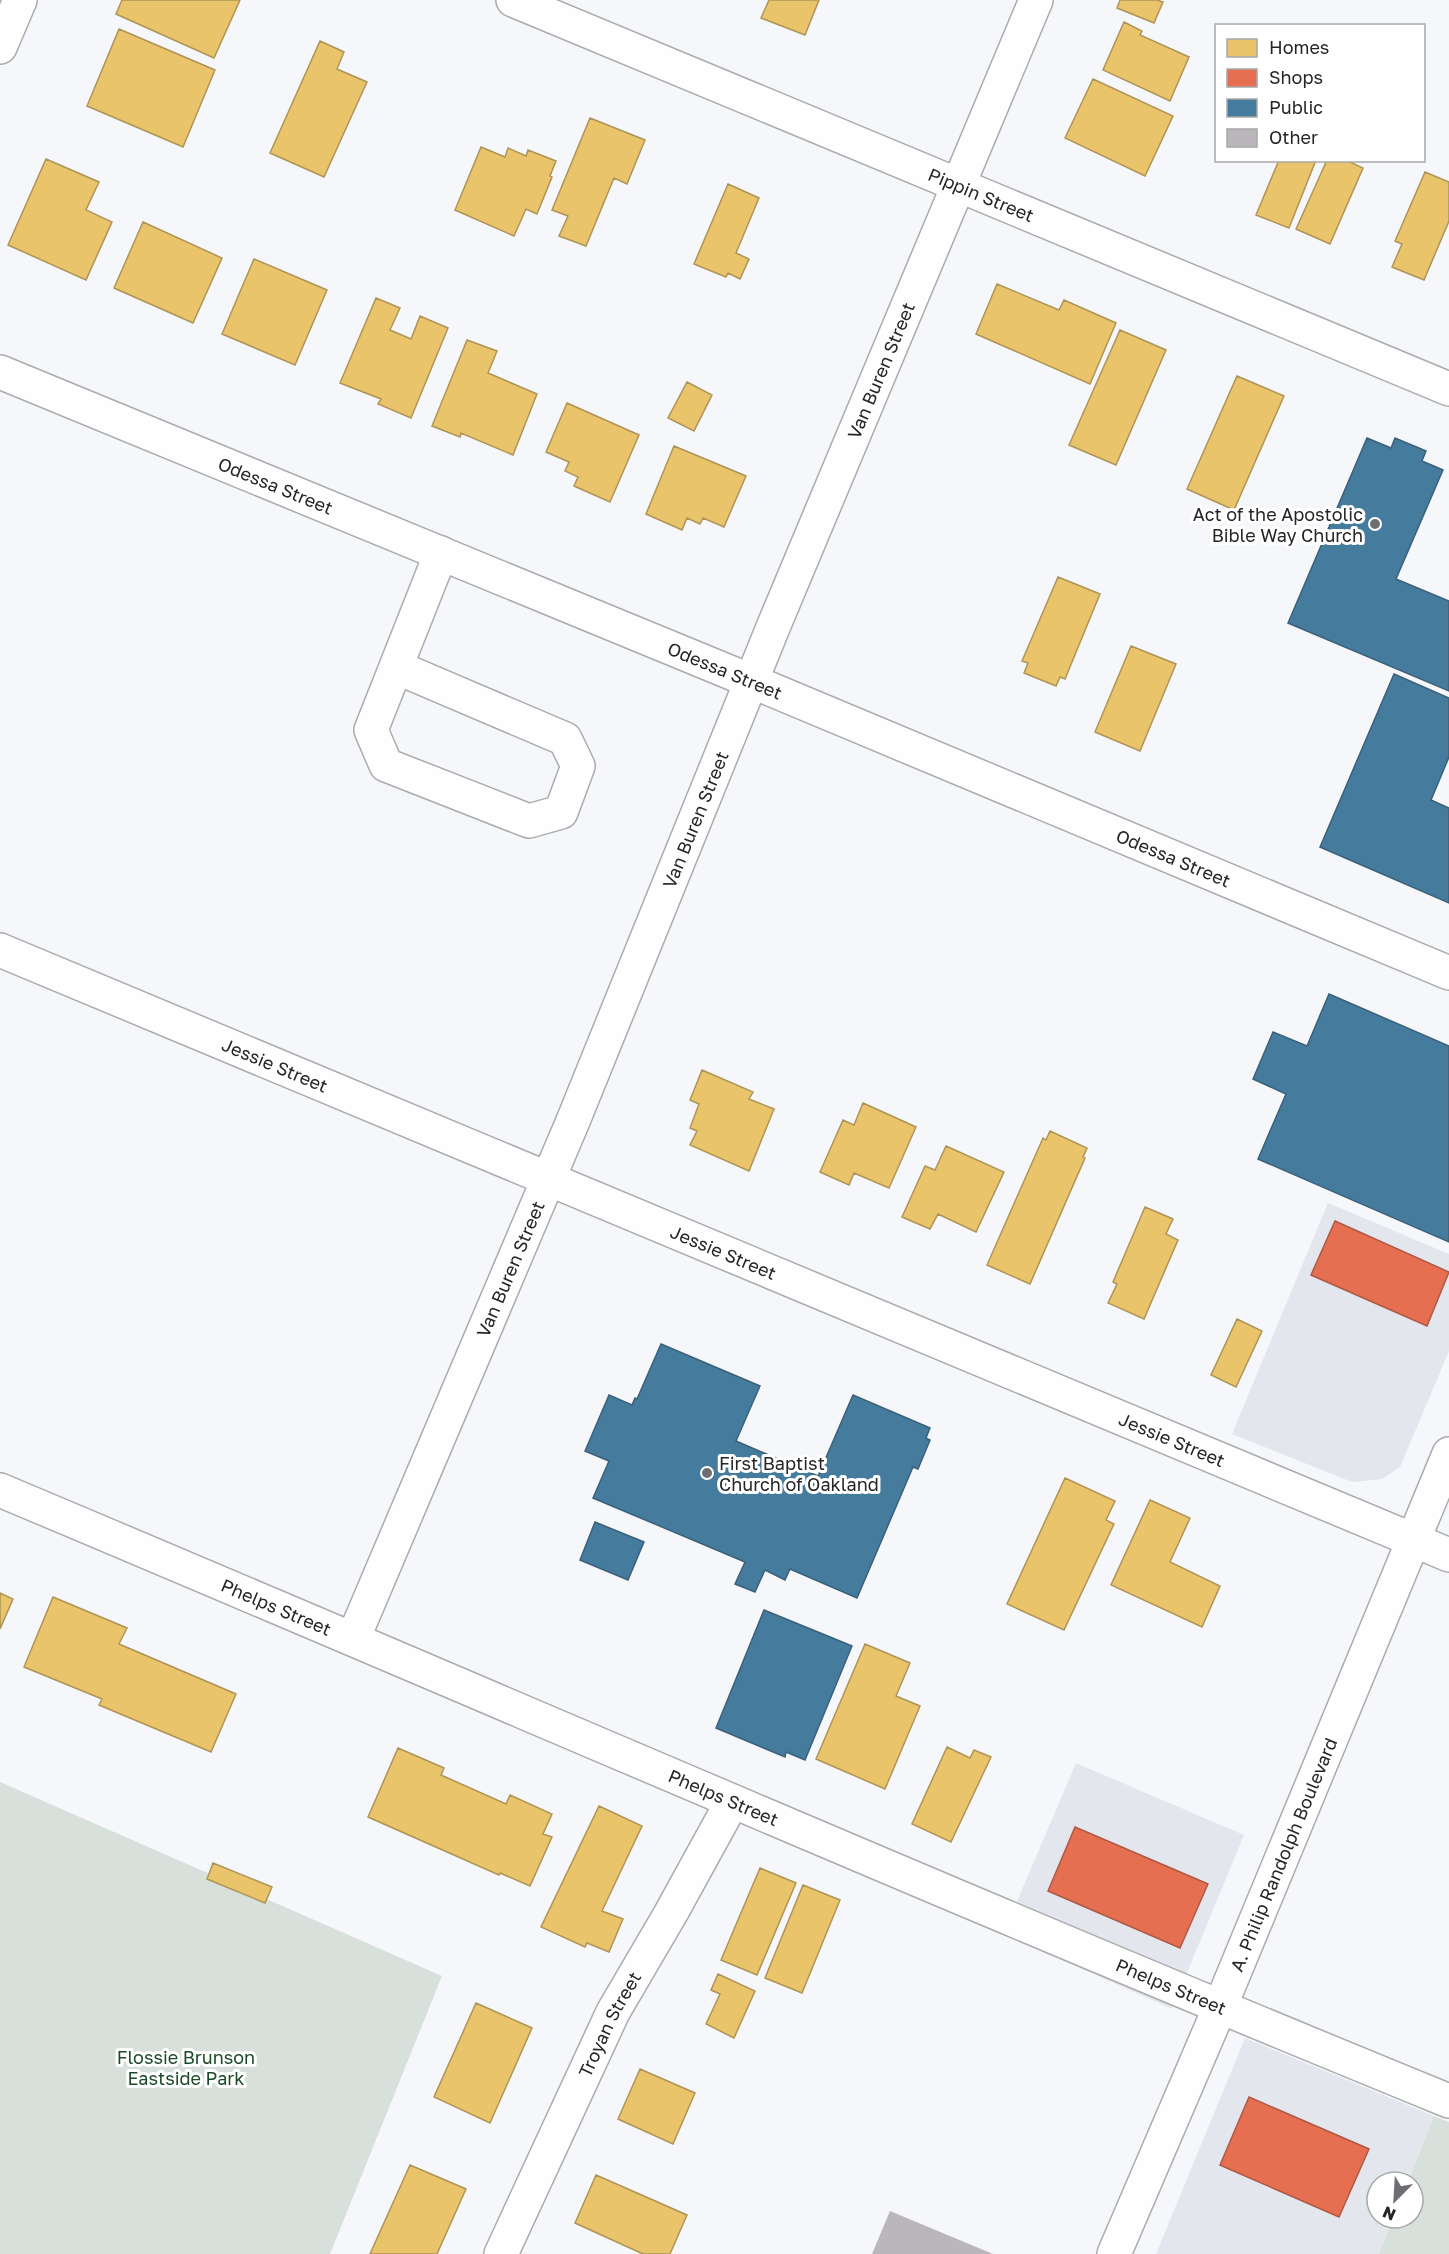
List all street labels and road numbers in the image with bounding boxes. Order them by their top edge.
street label: Pippin Street [925,163,1037,226]
street label: Van Buren Street [842,299,919,442]
street label: Odessa Street [215,452,336,519]
street label: Odessa Street [664,637,786,704]
street label: Van Buren Street [658,748,733,891]
street label: Odessa Street [1113,824,1234,891]
street label: Jessie Street [219,1033,331,1097]
street label: Van Buren Street [472,1198,549,1340]
street label: Jessie Street [667,1220,780,1284]
street label: Jessie Street [1116,1407,1228,1471]
street label: Phelps Street [218,1574,335,1640]
street label: A. Philip Randolph Boulevard [1225,1734,1341,1974]
street label: Phelps Street [665,1764,782,1830]
street label: Phelps Street [1113,1953,1230,2019]
street label: Troyan Street [573,1968,645,2081]

